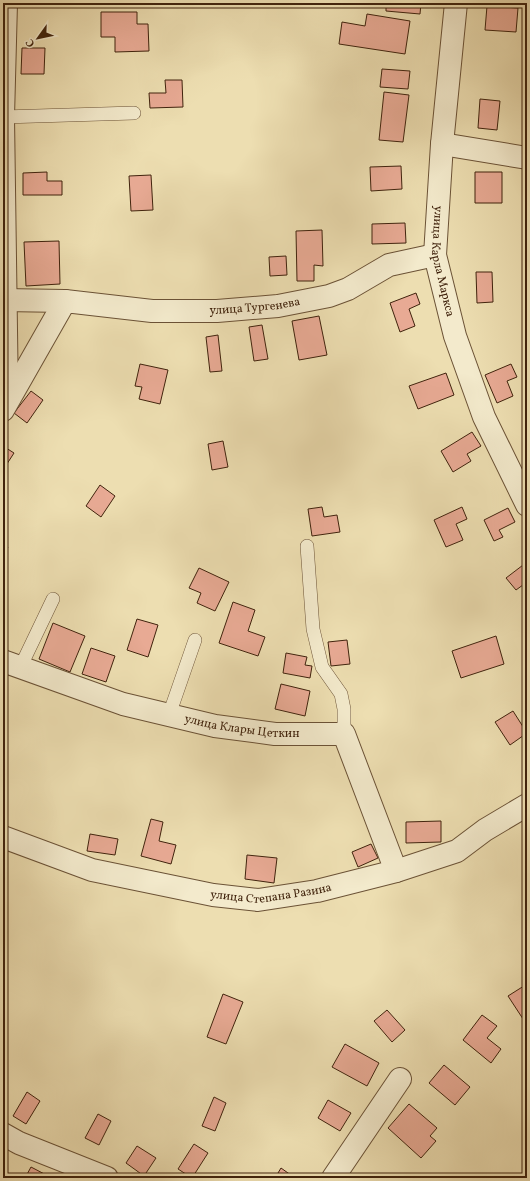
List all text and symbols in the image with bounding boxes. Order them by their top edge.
north arrow [18,18,58,58]
text: С [23,36,39,50]
street label: улица Карла Маркса [427,205,458,319]
street label: улица Тургенева [209,294,302,319]
street label: улица Клары Цеткин [183,711,299,742]
street label: улица Степана Разина [209,880,333,908]

